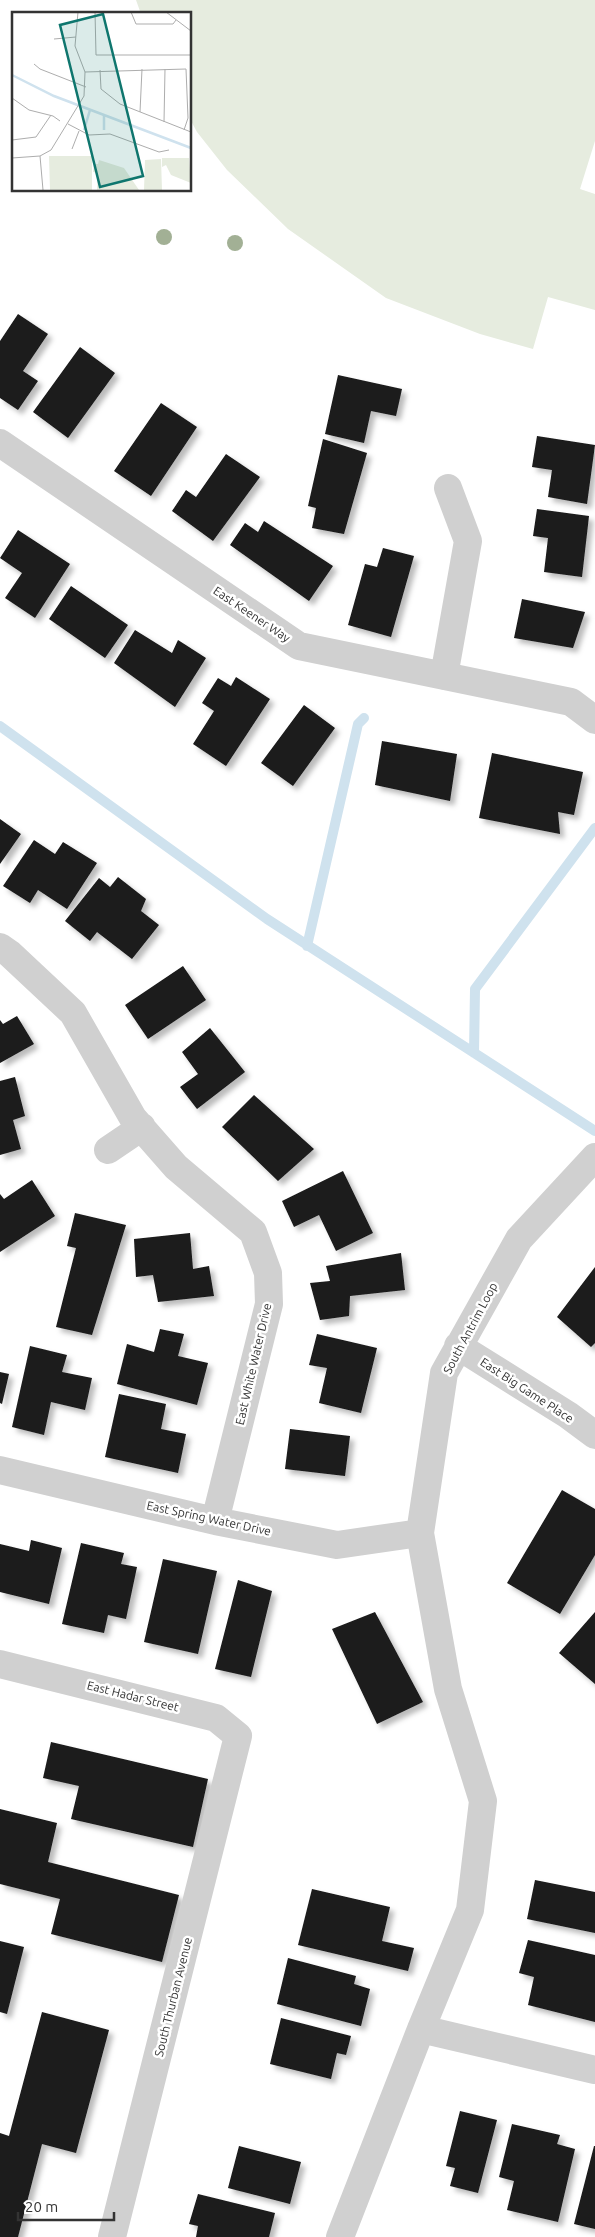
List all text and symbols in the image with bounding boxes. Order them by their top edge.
inset map [12,12,191,191]
street label: East Keener Way [211,584,293,645]
street label: South Antrim Loop [440,1280,500,1376]
street label: East White Water Drive [233,1302,273,1426]
street label: East Big Game Place [478,1355,576,1425]
street label: East Spring Water Drive [146,1498,272,1538]
street label: East Hadar Street [86,1678,180,1714]
street label: South Thurban Avenue [152,1936,194,2058]
scale bar [18,2190,114,2222]
text: 20 m [25,2198,58,2215]

